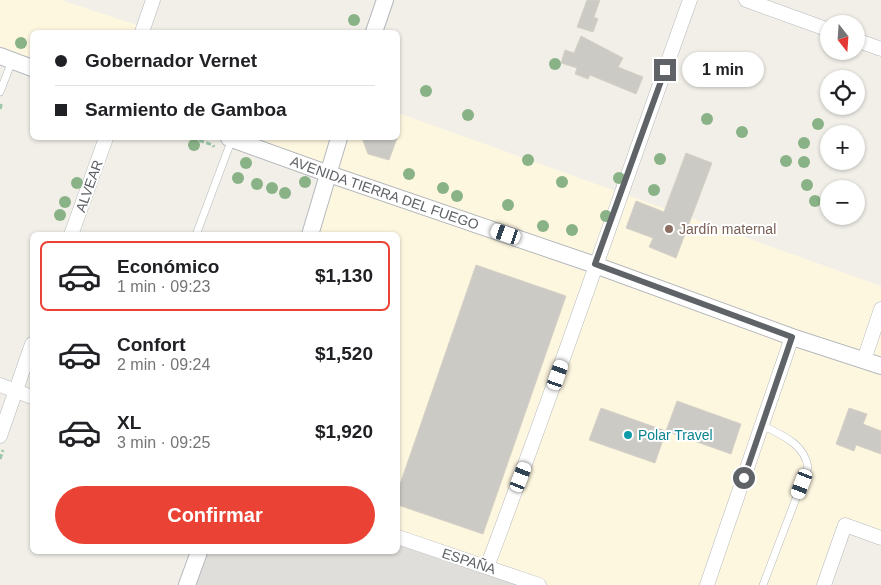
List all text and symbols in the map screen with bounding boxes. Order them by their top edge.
north arrow [820,15,865,60]
map controls [820,15,865,225]
text: Gobernador Vernet [85,50,257,71]
callout: 1 min [682,52,765,88]
route end [654,59,676,81]
text: 1 min [702,61,744,78]
button: locate [820,70,865,115]
text: Sarmiento de Gamboa [85,99,287,120]
button: + [820,125,865,170]
street label: AVENIDA TIERRA DEL FUEGO [288,153,481,233]
street label: ALVEAR [72,158,106,214]
button: − [820,180,865,225]
place label: Jardín maternal [679,221,776,237]
car [489,222,522,246]
marker: Jardín maternal [663,223,675,235]
icon: car [57,254,102,299]
text: Económico [117,256,219,277]
text: $1,130 [315,265,373,286]
text: 1 min · 09:23 [117,278,210,295]
icon: car [57,332,102,377]
text: Confort [117,334,186,355]
text: $1,520 [315,343,373,364]
text: 2 min · 09:24 [117,356,210,373]
car [546,358,569,392]
icon: car [57,410,102,455]
text: XL [117,412,141,433]
text: $1,920 [315,421,373,442]
place label: Polar Travel [638,427,713,443]
marker: Polar Travel [622,429,634,441]
text: 3 min · 09:25 [117,434,210,451]
car [508,460,533,494]
route start [733,467,755,489]
car [789,467,814,501]
button: Confirmar [55,486,375,544]
street label: ESPAÑA [440,545,499,577]

